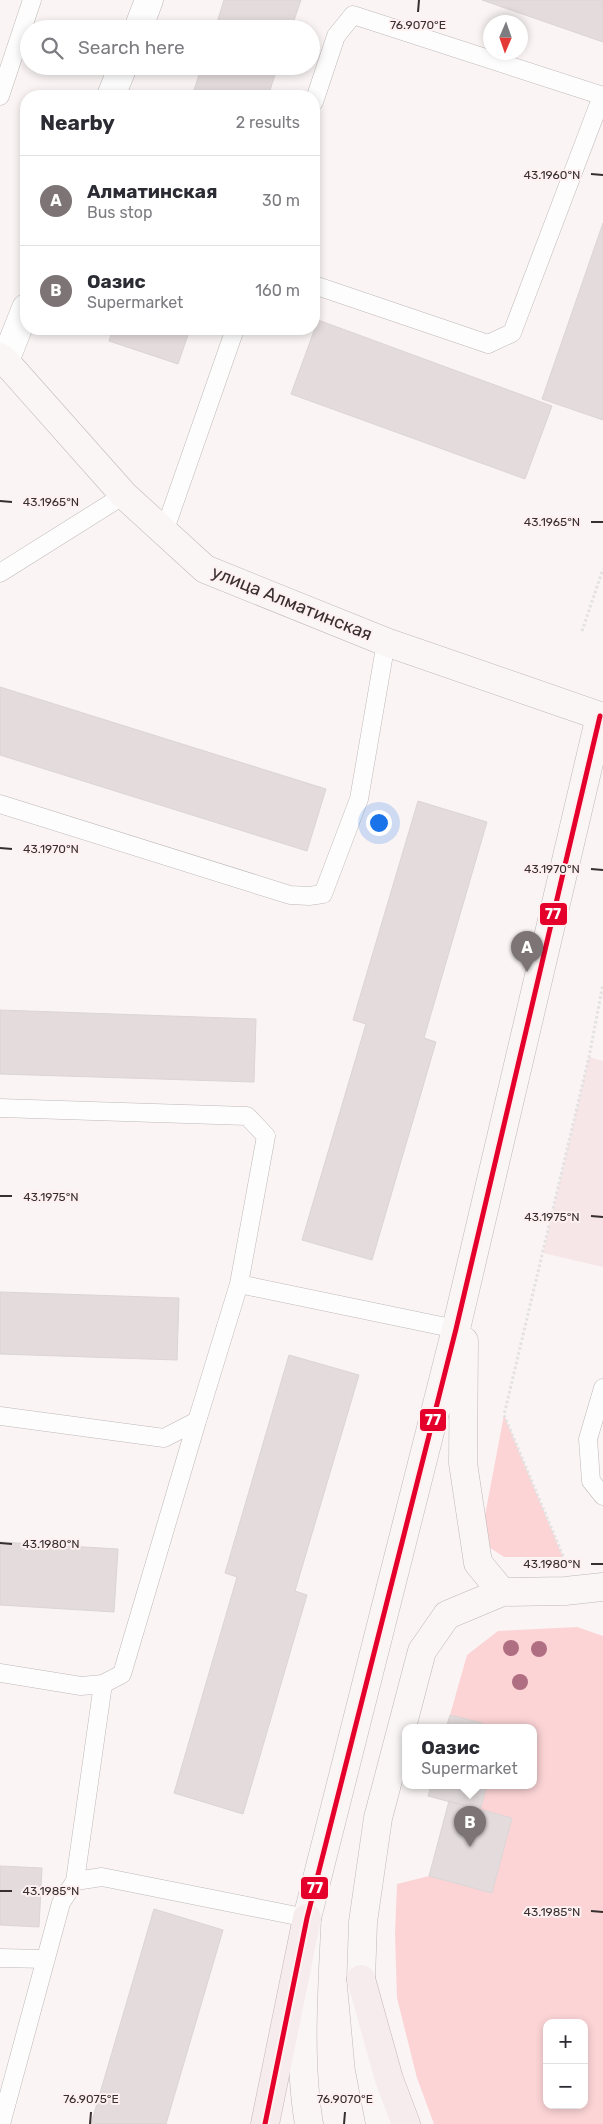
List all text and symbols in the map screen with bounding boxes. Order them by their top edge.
north arrow [483,15,528,60]
text: 76.9070°E [390,18,446,32]
search box [20,20,320,75]
icon: search [38,34,66,62]
text: Search here [78,36,185,59]
text: Nearby [40,110,115,135]
text: 2 results [236,113,300,132]
text: 43.1960°N [524,168,580,182]
text: Алматинская [87,180,218,203]
text: A [50,191,62,210]
text: 30 m [262,191,300,210]
text: Bus stop [87,203,153,222]
text: Оазис [87,270,146,293]
text: B [50,281,62,300]
text: 160 m [255,281,300,300]
text: Supermarket [87,293,183,312]
text: 43.1965°N [23,495,79,509]
text: 43.1965°N [524,515,580,529]
street label: улица Алматинская [208,561,376,645]
your location [366,810,392,836]
text: 43.1970°N [23,842,79,856]
text: 43.1970°N [524,862,580,876]
line badge: 77 [539,902,568,926]
text: 77 [545,906,561,923]
pin: A [511,931,543,972]
text: 43.1975°N [23,1190,79,1204]
text: 43.1975°N [524,1210,580,1224]
line badge: 77 [419,1408,447,1432]
text: 77 [425,1412,441,1429]
text: 43.1980°N [22,1537,80,1551]
text: 43.1980°N [523,1557,581,1571]
popup [402,1724,537,1789]
text: Оазис [421,1736,480,1759]
text: Supermarket [421,1759,518,1778]
pin: B [454,1806,486,1847]
line badge: 77 [300,1876,329,1900]
text: 77 [307,1880,323,1897]
text: 43.1985°N [23,1884,79,1898]
text: 43.1985°N [524,1905,580,1919]
map controls [543,2019,588,2109]
button: + [543,2019,588,2064]
button: − [543,2064,588,2109]
text: 76.9075°E [63,2092,119,2106]
text: 76.9070°E [317,2092,373,2106]

